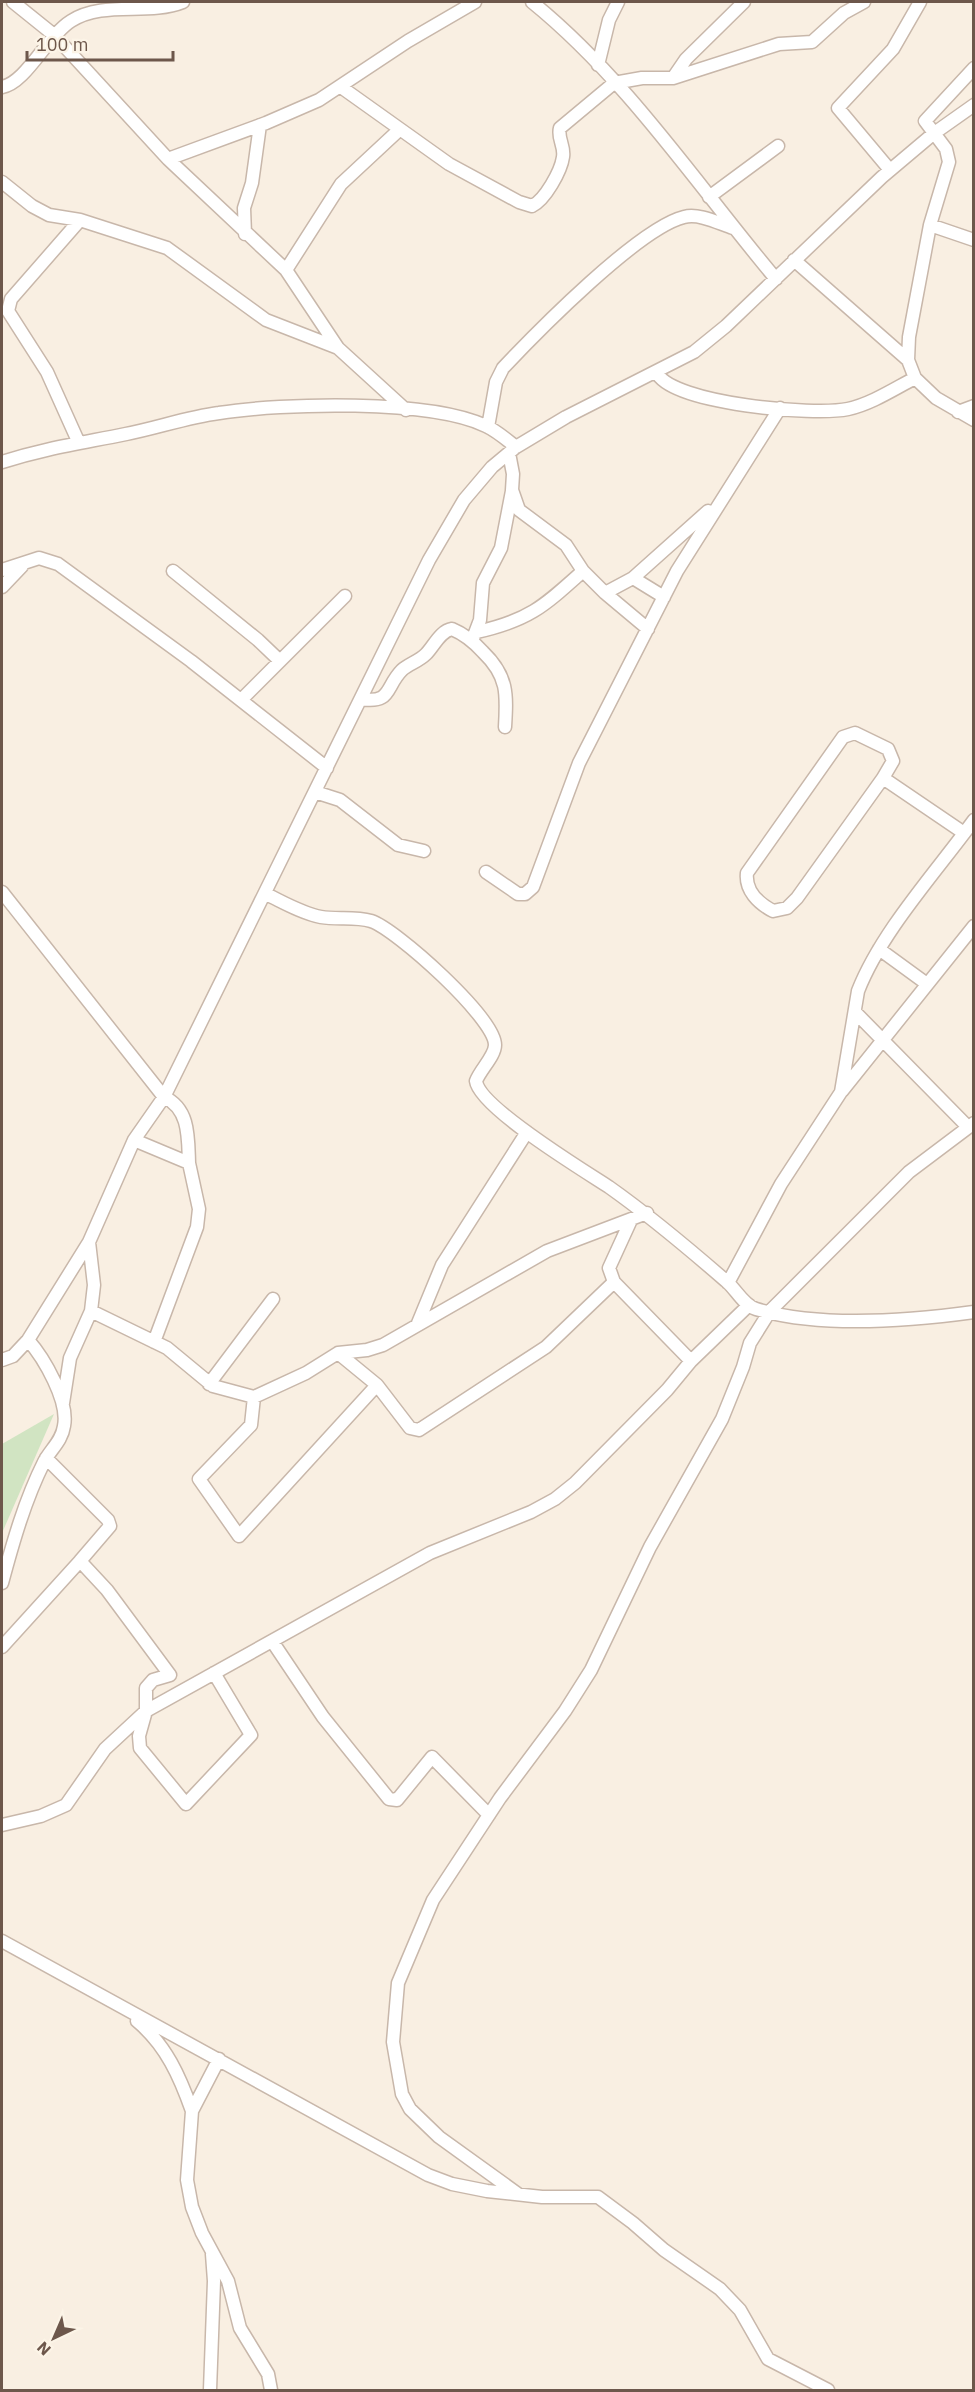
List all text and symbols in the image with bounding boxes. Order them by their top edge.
scale bar [27,24,172,62]
text: 100 m [36,33,88,56]
north arrow [24,2308,84,2368]
text: N [32,2338,55,2360]

